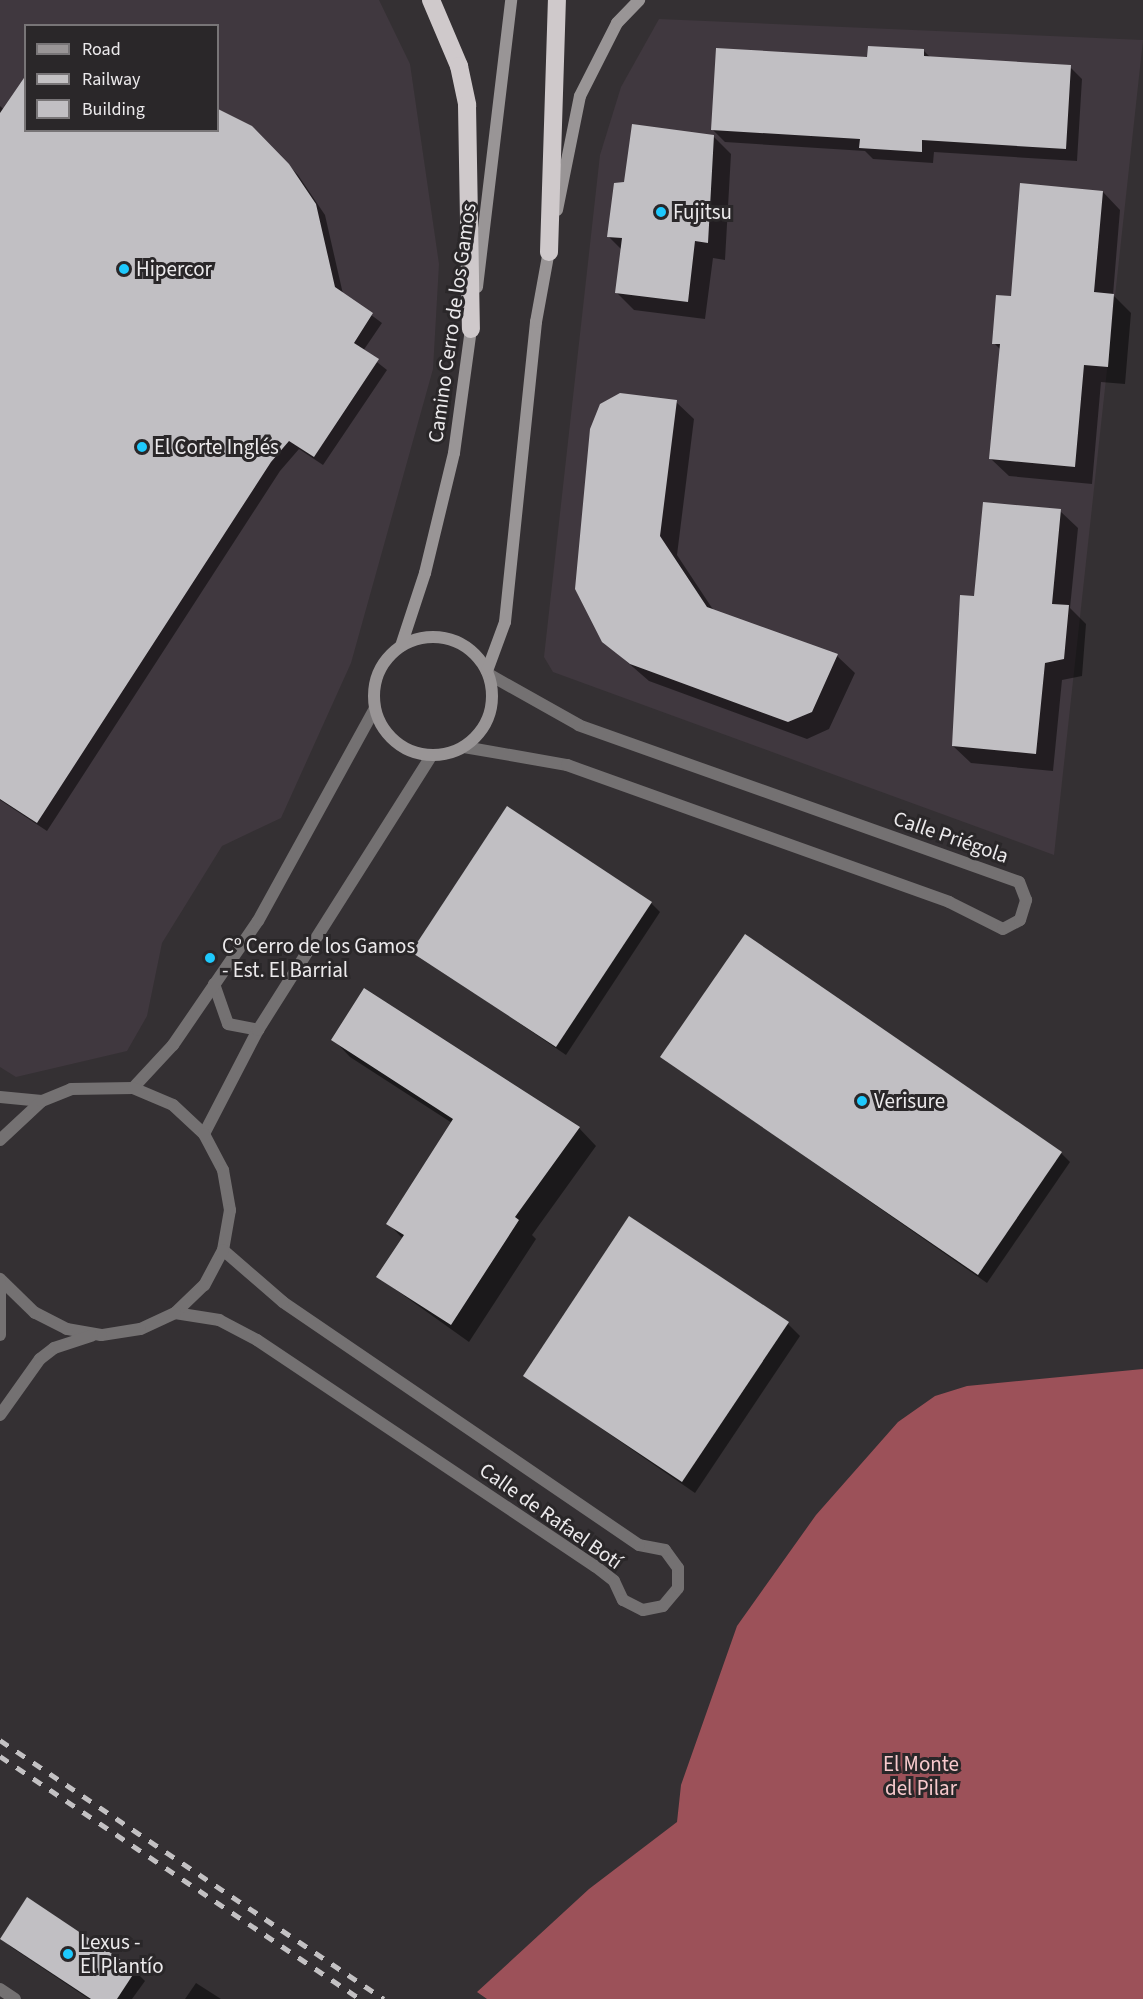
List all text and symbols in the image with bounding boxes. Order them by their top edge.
legend [24,24,219,132]
text: Road [82,37,121,62]
text: Railway [82,67,141,92]
text: Building [82,97,145,122]
place label: Fujitsu [673,199,732,225]
street label: Camino Cerro de los Gamos [423,202,481,444]
marker: Fujitsu [654,205,668,219]
place label: Hipercor [136,256,212,282]
marker: Hipercor [117,262,131,276]
place label: El Corte Inglés [154,434,279,460]
marker: El Corte Inglés [135,440,149,454]
street label: Calle Priégola [890,806,1012,868]
place label: Cº Cerro de los Gamos - Est. El Barrial [222,933,415,983]
marker: Cº Cerro de los Gamos - Est. El Barrial [203,951,217,965]
place label: Verisure [874,1088,945,1114]
marker: Verisure [855,1094,869,1108]
street label: Calle de Rafael Botí [475,1457,627,1575]
park label: El Monte del Pilar [883,1751,959,1801]
place label: Lexus - El Plantío [80,1929,164,1979]
marker: Lexus - El Plantío [61,1947,75,1961]

